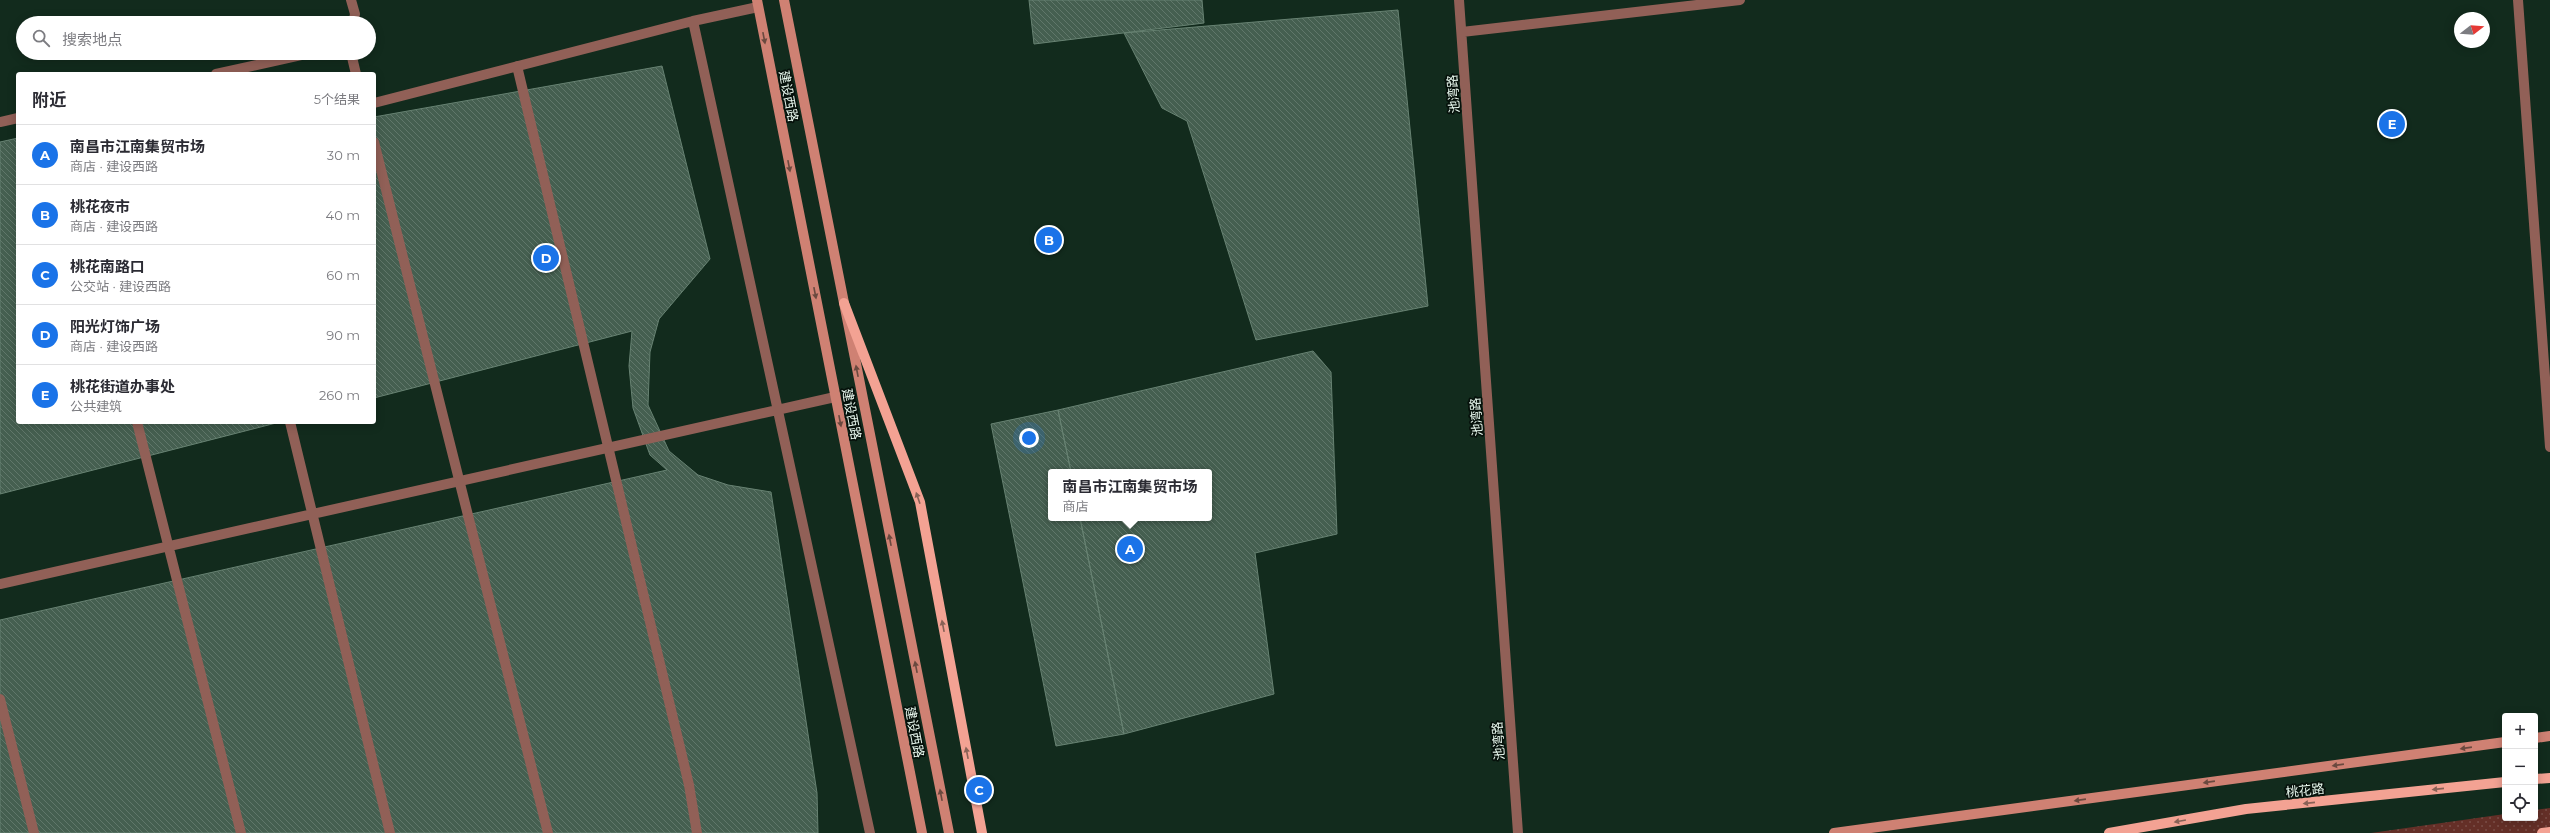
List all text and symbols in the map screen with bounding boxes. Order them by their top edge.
north arrow [2454,12,2490,48]
search box [16,16,376,60]
icon: search [30,27,52,49]
text: 搜索地点 [62,30,122,49]
one-way arrow [761,32,767,44]
street label: 建设西路 [776,69,802,123]
street label: 池湾路 [1444,74,1462,114]
text: 附近 [32,90,66,110]
text: 5个结果 [314,91,360,107]
pin: E [2379,109,2405,139]
text: 南昌市江南集贸市场 [70,137,205,156]
text: A [40,147,50,163]
text: 30 m [327,147,360,163]
text: 商店 · 建设西路 [70,158,158,174]
one-way arrow [787,160,793,172]
text: 桃花夜市 [70,197,130,216]
text: B [40,207,50,223]
text: 40 m [326,207,360,223]
text: 商店 · 建设西路 [70,218,158,234]
pin: B [1036,225,1062,255]
pin: D [533,243,559,273]
text: 桃花南路口 [70,257,145,276]
text: C [40,267,50,283]
text: 60 m [326,267,360,283]
text: 公交站 · 建设西路 [70,278,171,294]
one-way arrow [812,287,818,299]
text: 阳光灯饰广场 [70,317,160,336]
text: D [40,327,50,343]
text: 90 m [326,327,360,343]
text: 商店 · 建设西路 [70,338,158,354]
one-way arrow [854,365,860,377]
text: 桃花街道办事处 [70,377,175,396]
text: E [41,387,49,403]
text: 260 m [319,387,360,403]
street label: 建设西路 [839,387,865,441]
street label: 池湾路 [1467,397,1485,437]
text: 公共建筑 [70,398,122,414]
one-way arrow [837,415,843,427]
your location [1019,428,1039,448]
popup [1048,469,1212,521]
text: 南昌市江南集贸市场 [1062,477,1198,496]
one-way arrow [915,492,921,504]
text: 商店 [1062,498,1089,514]
one-way arrow [887,534,893,546]
pin: A [1117,534,1143,564]
one-way arrow [940,619,946,632]
one-way arrow [912,661,918,673]
street label: 建设西路 [902,705,928,759]
map controls [2502,713,2538,821]
button: + [2502,713,2538,749]
street label: 池湾路 [1489,721,1507,761]
one-way arrow [2460,745,2472,751]
one-way arrow [964,747,970,759]
button: − [2502,749,2538,785]
one-way arrow [2331,762,2344,768]
pin: C [966,775,992,805]
one-way arrow [2203,779,2215,785]
street label: 桃花路 [2285,780,2325,800]
button: locate [2502,785,2538,821]
one-way arrow [2432,786,2444,792]
one-way arrow [938,789,944,801]
one-way arrow [2074,797,2086,803]
one-way arrow [2303,799,2315,806]
one-way arrow [2174,818,2186,824]

